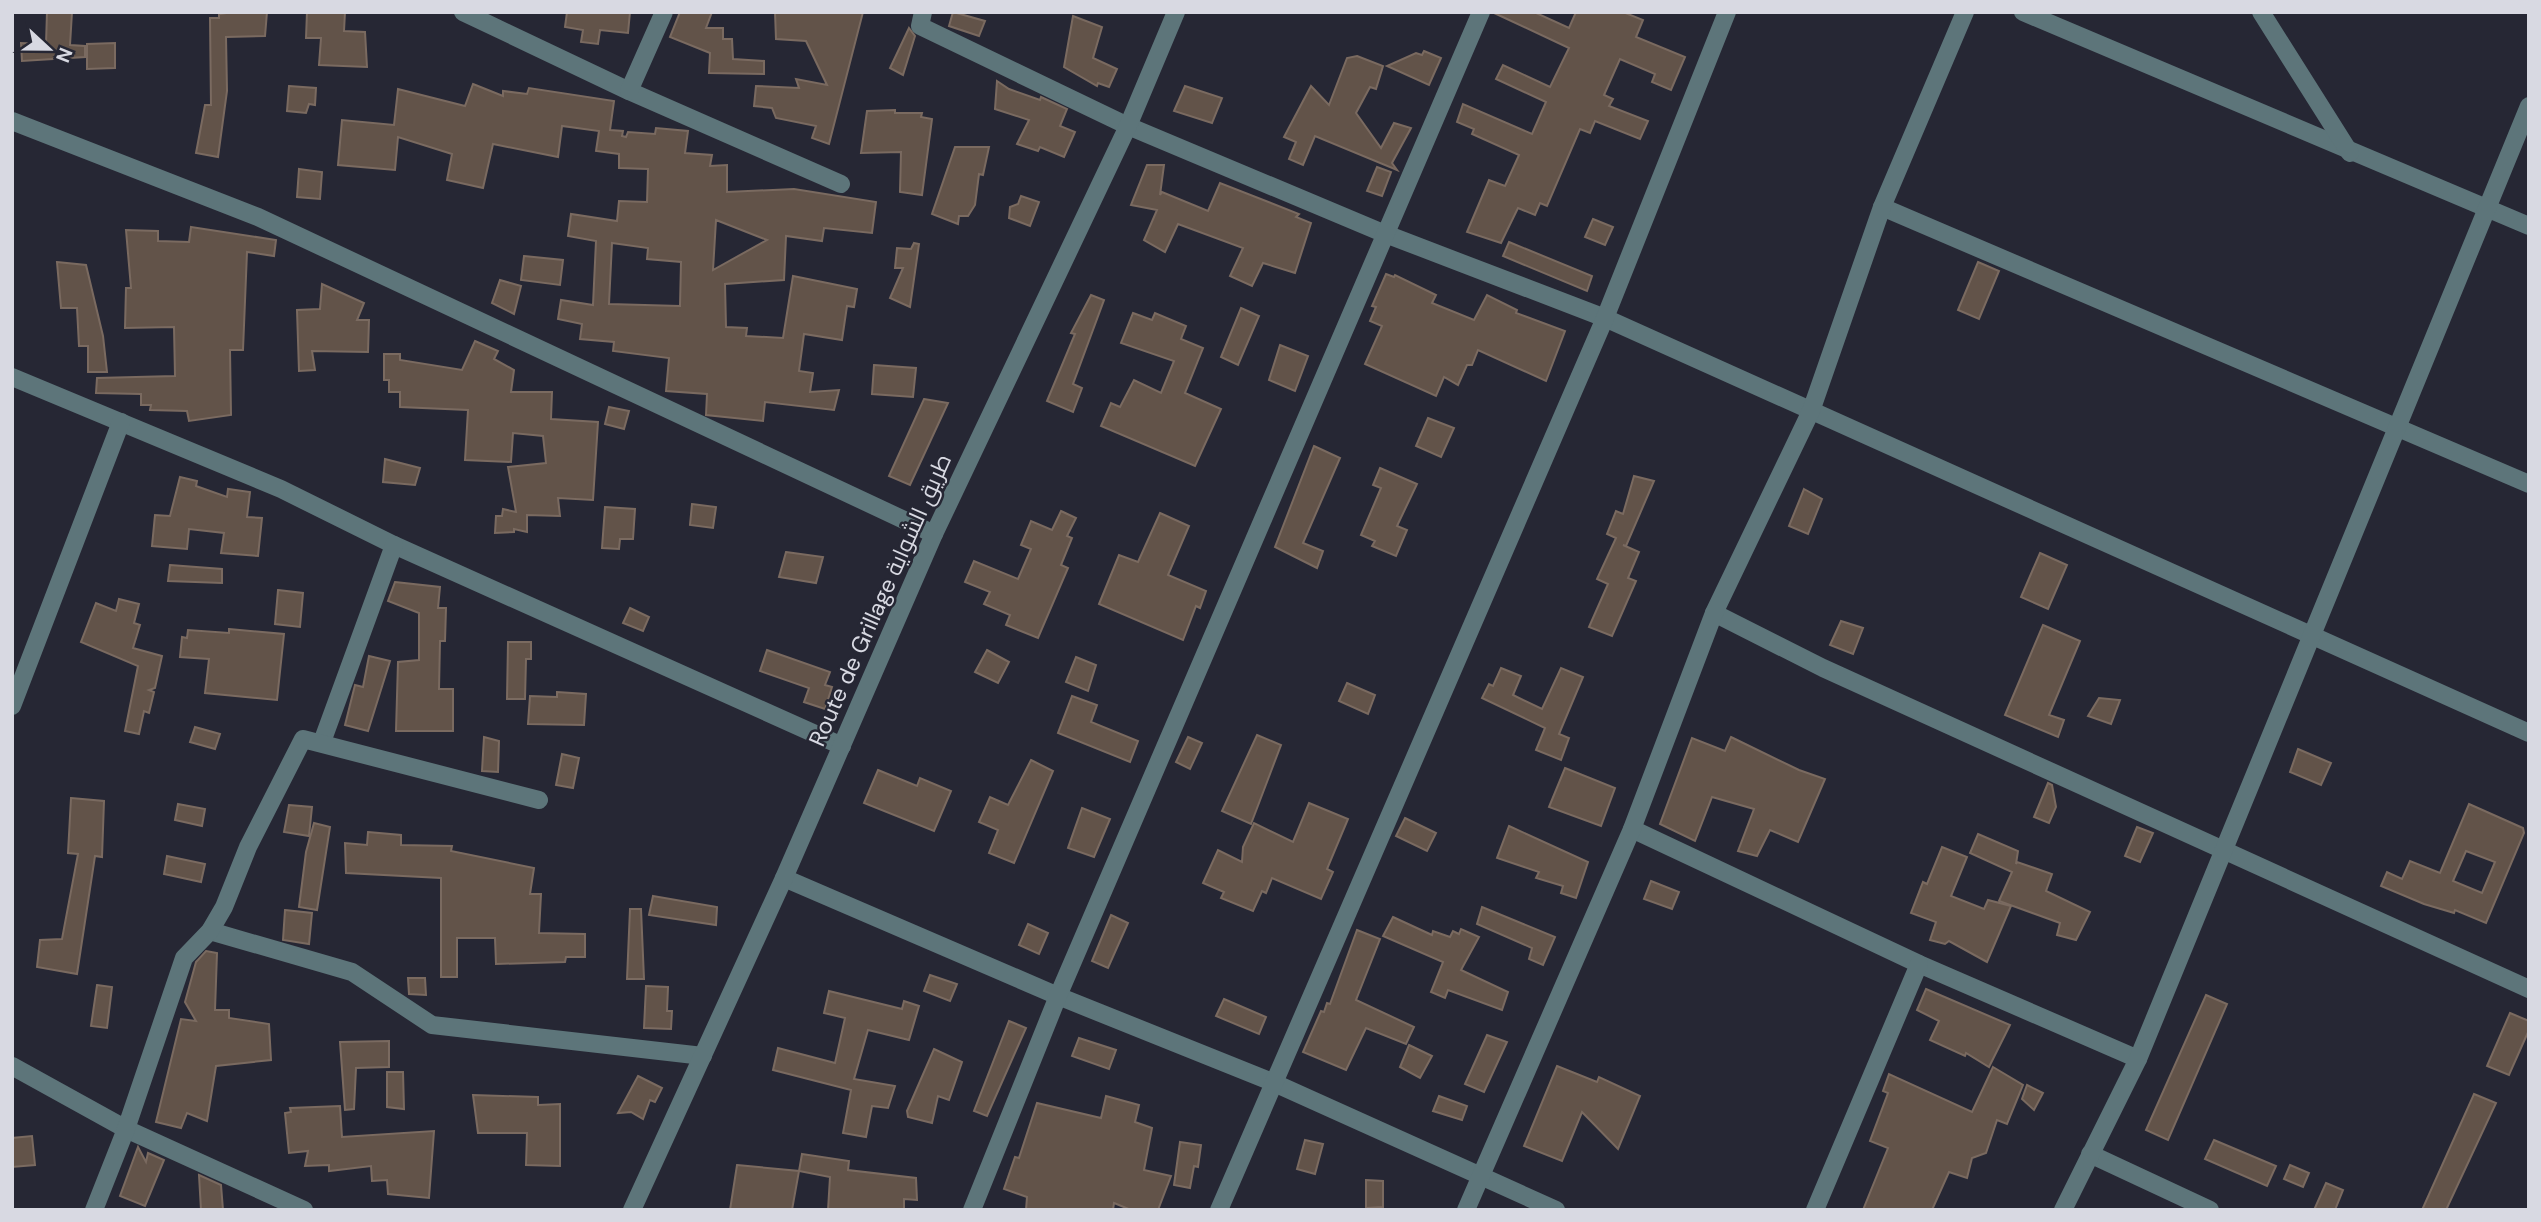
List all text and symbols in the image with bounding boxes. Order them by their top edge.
north arrow [14,14,84,84]
text: N [50,44,78,66]
street label: Route de Grillage طريق الشواية [802,449,958,751]

